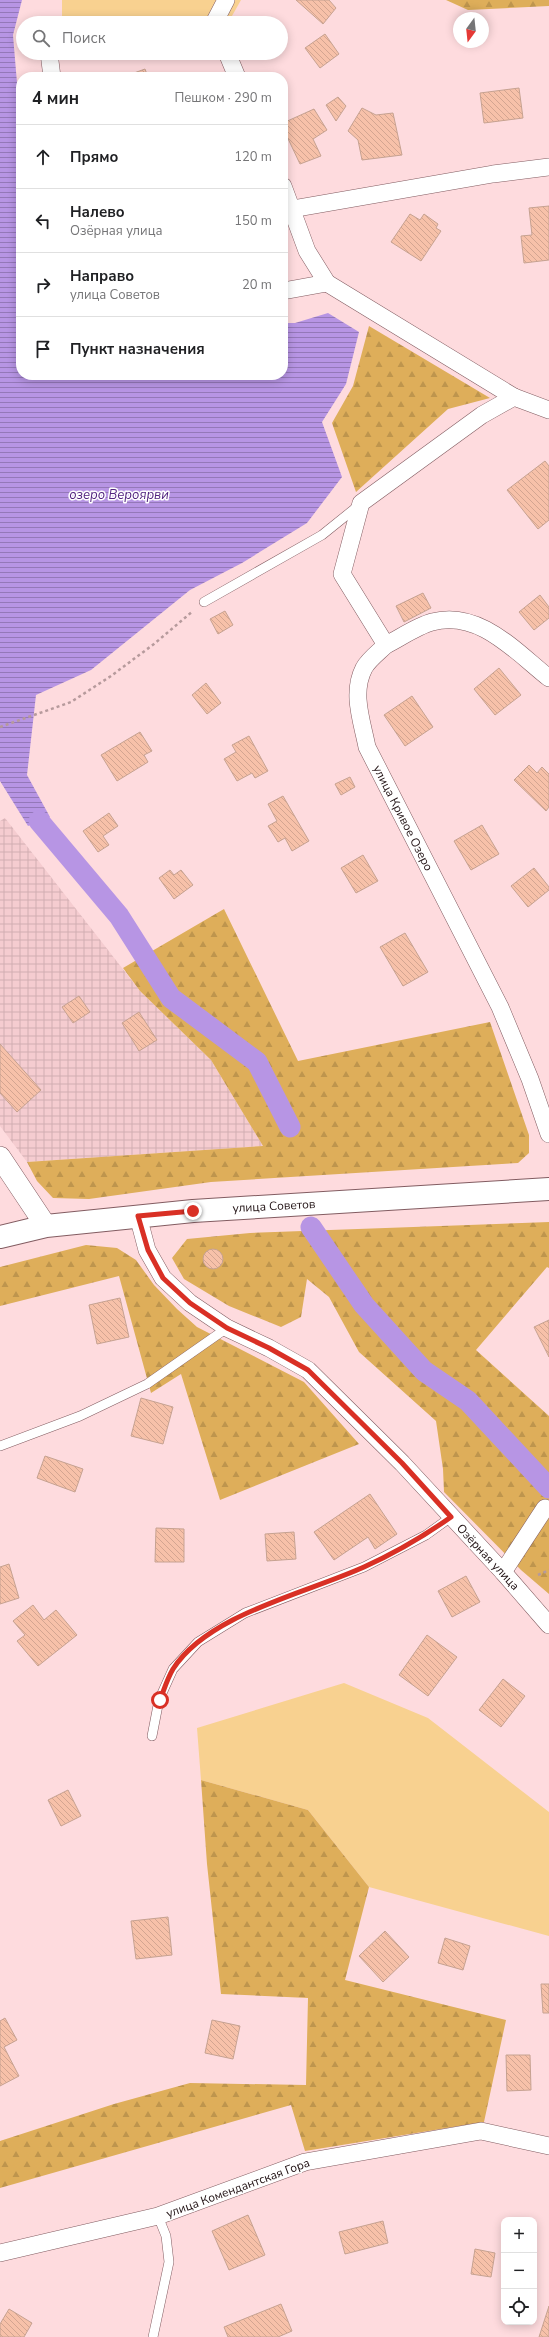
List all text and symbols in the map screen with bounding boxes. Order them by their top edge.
north arrow [453,12,489,48]
search box [16,16,288,60]
icon: search [30,27,52,49]
text: Поиск [62,28,106,48]
text: 4 мин [32,87,79,110]
text: Пешком · 290 m [174,89,272,107]
icon: ahead [32,146,54,168]
text: Прямо [70,147,118,167]
text: 120 m [234,148,272,166]
text: Налево [70,202,125,222]
icon: left [32,210,54,232]
text: 150 m [234,212,272,230]
text: Озёрная улица [70,222,162,240]
text: Направо [70,266,134,286]
icon: right [32,274,54,296]
text: 20 m [242,276,272,294]
text: улица Советов [70,286,160,304]
icon: arrive [32,338,54,360]
text: Пункт назначения [70,339,205,359]
water label: озеро Вероярви [69,486,169,504]
street label: улица Кривое Озеро [369,762,437,874]
street label: улица Советов [232,1196,316,1216]
route end [184,1202,202,1220]
street label: Озёрная улица [453,1520,523,1594]
route start [151,1691,169,1709]
street label: улица Комендантская Гора [164,2155,312,2221]
map controls [501,2217,537,2325]
button: + [501,2217,537,2253]
button: − [501,2253,537,2289]
button: locate [501,2289,537,2325]

